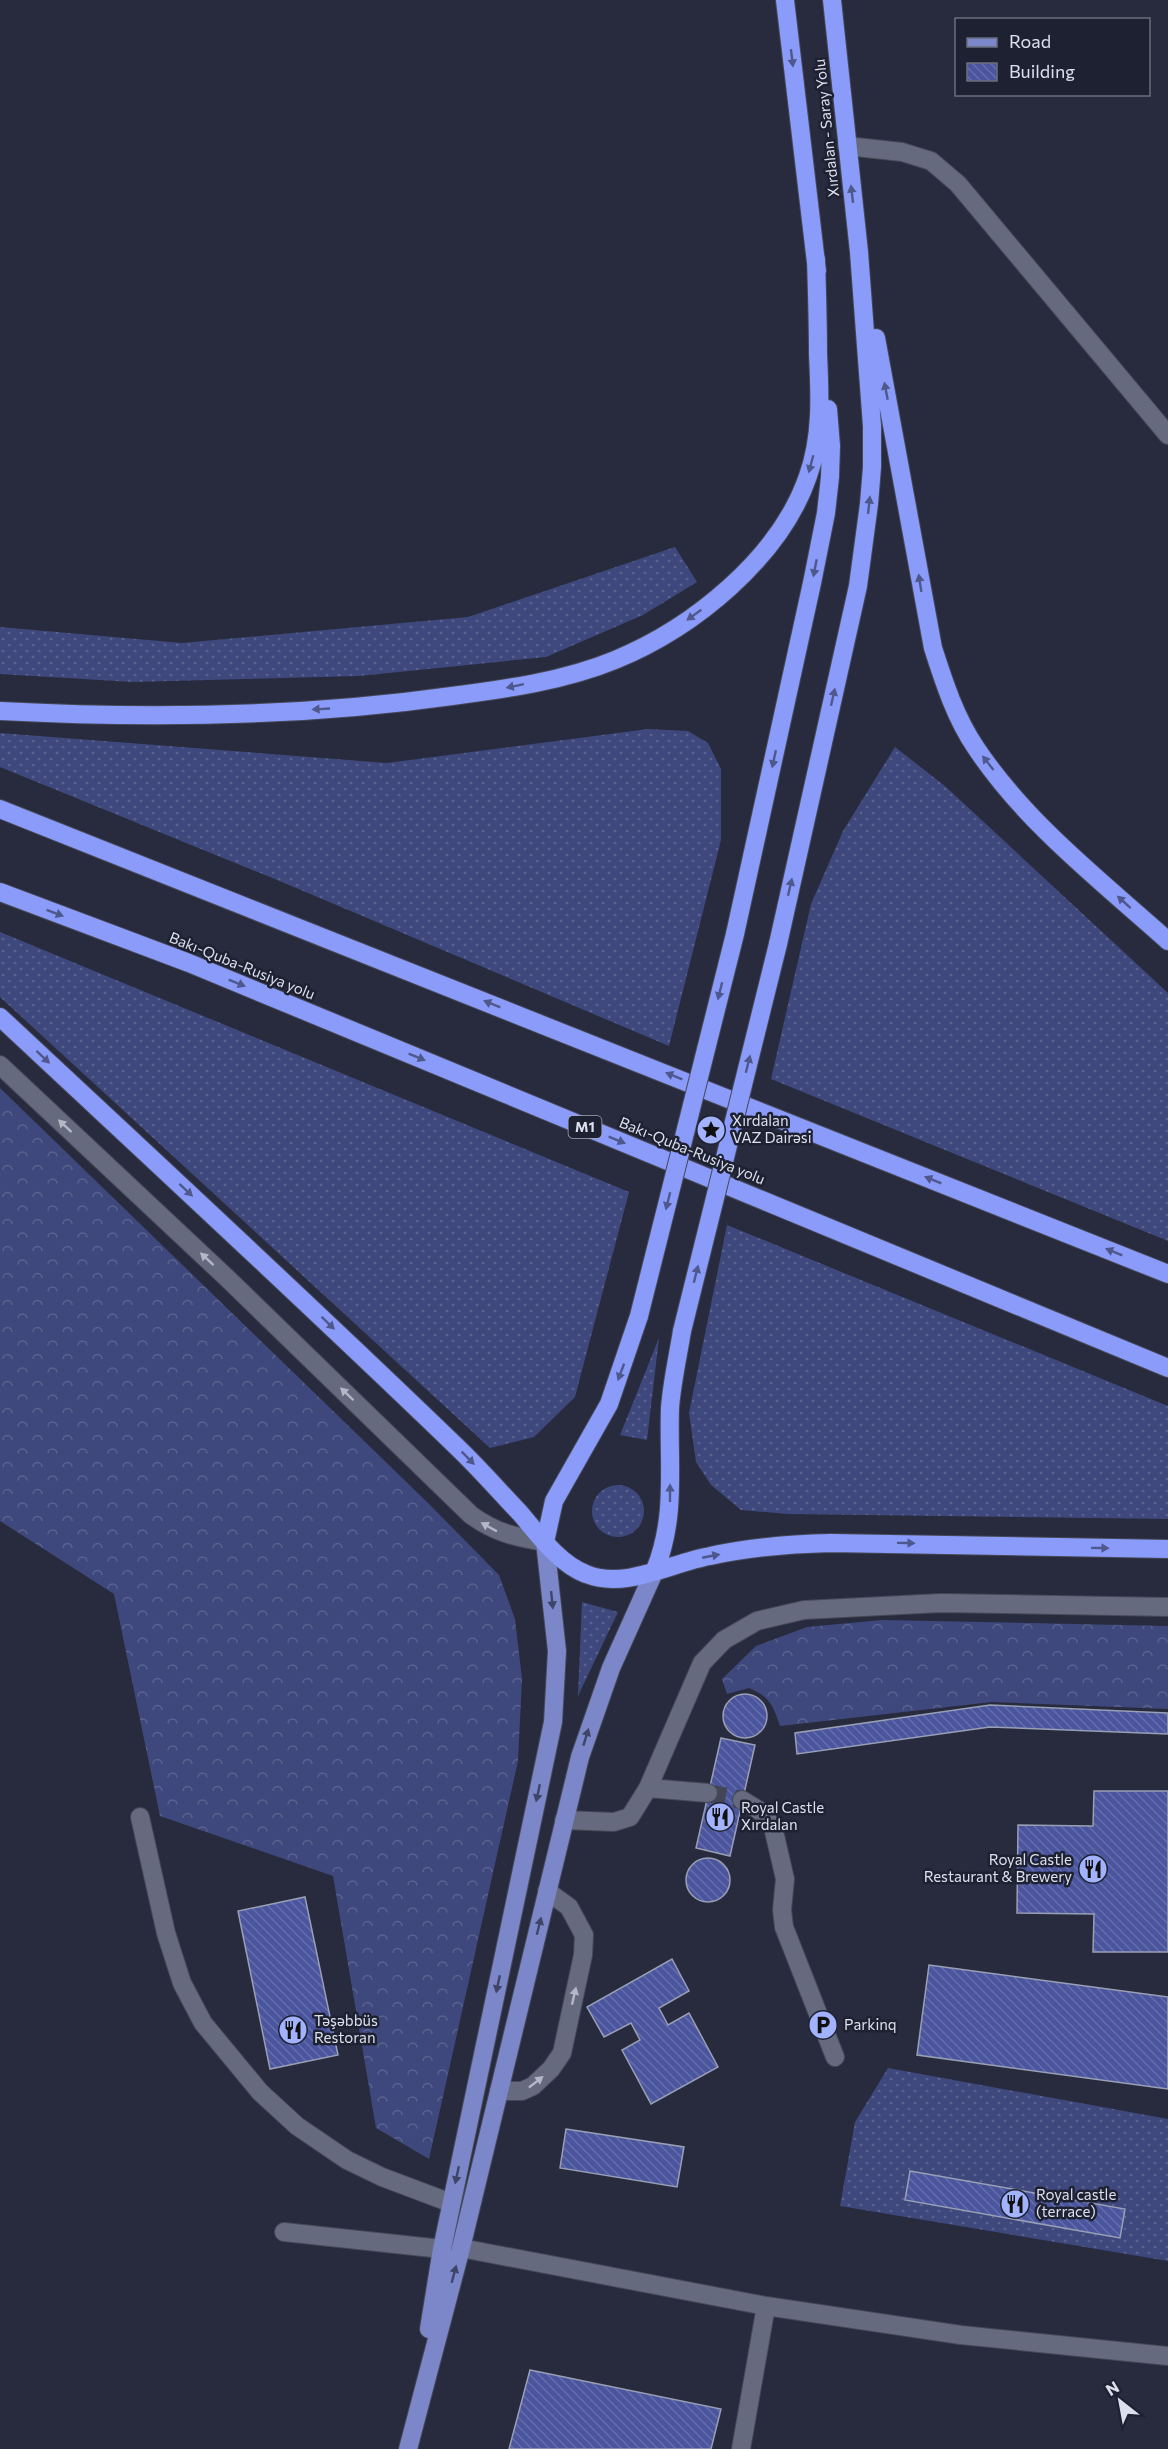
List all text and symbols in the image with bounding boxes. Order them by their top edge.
legend [955,18,1150,96]
text: Road [1009,30,1051,52]
one-way arrow [787,49,797,68]
street label: Xırdalan - Saray Yolu [810,58,842,198]
text: Building [1009,60,1075,82]
one-way arrow [848,184,857,203]
one-way arrow [881,381,890,400]
one-way arrow [806,455,816,473]
one-way arrow [864,496,874,515]
one-way arrow [810,559,819,578]
one-way arrow [916,573,925,592]
one-way arrow [687,609,703,621]
one-way arrow [505,682,524,692]
one-way arrow [829,687,838,706]
one-way arrow [312,705,331,714]
one-way arrow [768,749,778,768]
one-way arrow [983,756,995,771]
one-way arrow [786,878,796,896]
one-way arrow [1117,895,1132,909]
one-way arrow [46,908,64,918]
street label: Bakı-Quba-Rusiya yolu [167,928,318,1003]
one-way arrow [228,978,246,988]
one-way arrow [715,982,725,1000]
one-way arrow [483,999,501,1009]
one-way arrow [35,1050,50,1063]
one-way arrow [408,1053,426,1062]
one-way arrow [744,1055,754,1073]
one-way arrow [664,1071,682,1081]
place label: Xırdalan VAZ Dairəsi [732,1111,812,1146]
street label: Bakı-Quba-Rusiya yolu [617,1113,768,1188]
place icon: Xırdalan VAZ Dairəsi [695,1114,727,1146]
road number: M1 [568,1116,602,1138]
one-way arrow [58,1119,72,1133]
one-way arrow [608,1135,626,1145]
one-way arrow [923,1175,941,1185]
one-way arrow [178,1183,193,1197]
one-way arrow [662,1191,672,1210]
one-way arrow [1104,1247,1122,1257]
one-way arrow [200,1253,215,1266]
one-way arrow [692,1265,702,1283]
one-way arrow [321,1316,336,1330]
one-way arrow [616,1363,626,1381]
one-way arrow [341,1388,355,1402]
one-way arrow [461,1451,475,1465]
one-way arrow [665,1484,675,1503]
one-way arrow [481,1522,498,1532]
one-way arrow [896,1538,915,1548]
one-way arrow [1091,1543,1110,1552]
one-way arrow [702,1550,721,1560]
one-way arrow [547,1591,556,1610]
one-way arrow [582,1728,591,1746]
one-way arrow [533,1784,542,1803]
place label: Royal Castle Xırdalan [741,1798,824,1833]
restaurant icon: Royal Castle Xırdalan [704,1801,736,1833]
place label: Royal Castle Restaurant & Brewery [924,1850,1072,1885]
restaurant icon: Royal Castle Restaurant & Brewery [1077,1853,1109,1885]
one-way arrow [535,1916,544,1935]
one-way arrow [493,1975,502,1994]
one-way arrow [570,1987,580,2005]
parking icon: Parkinq [807,2009,839,2041]
place label: Təşəbbüs Restoran [314,2011,378,2046]
restaurant icon: Təşəbbüs Restoran [277,2014,309,2046]
place label: Parkinq [844,2015,897,2033]
one-way arrow [528,2075,544,2088]
one-way arrow [452,2165,462,2184]
place label: Royal castle (terrace) [1036,2185,1116,2220]
restaurant icon: Royal castle (terrace) [999,2188,1031,2220]
one-way arrow [450,2265,459,2283]
north arrow [1090,2371,1150,2431]
text: N [1102,2376,1122,2399]

